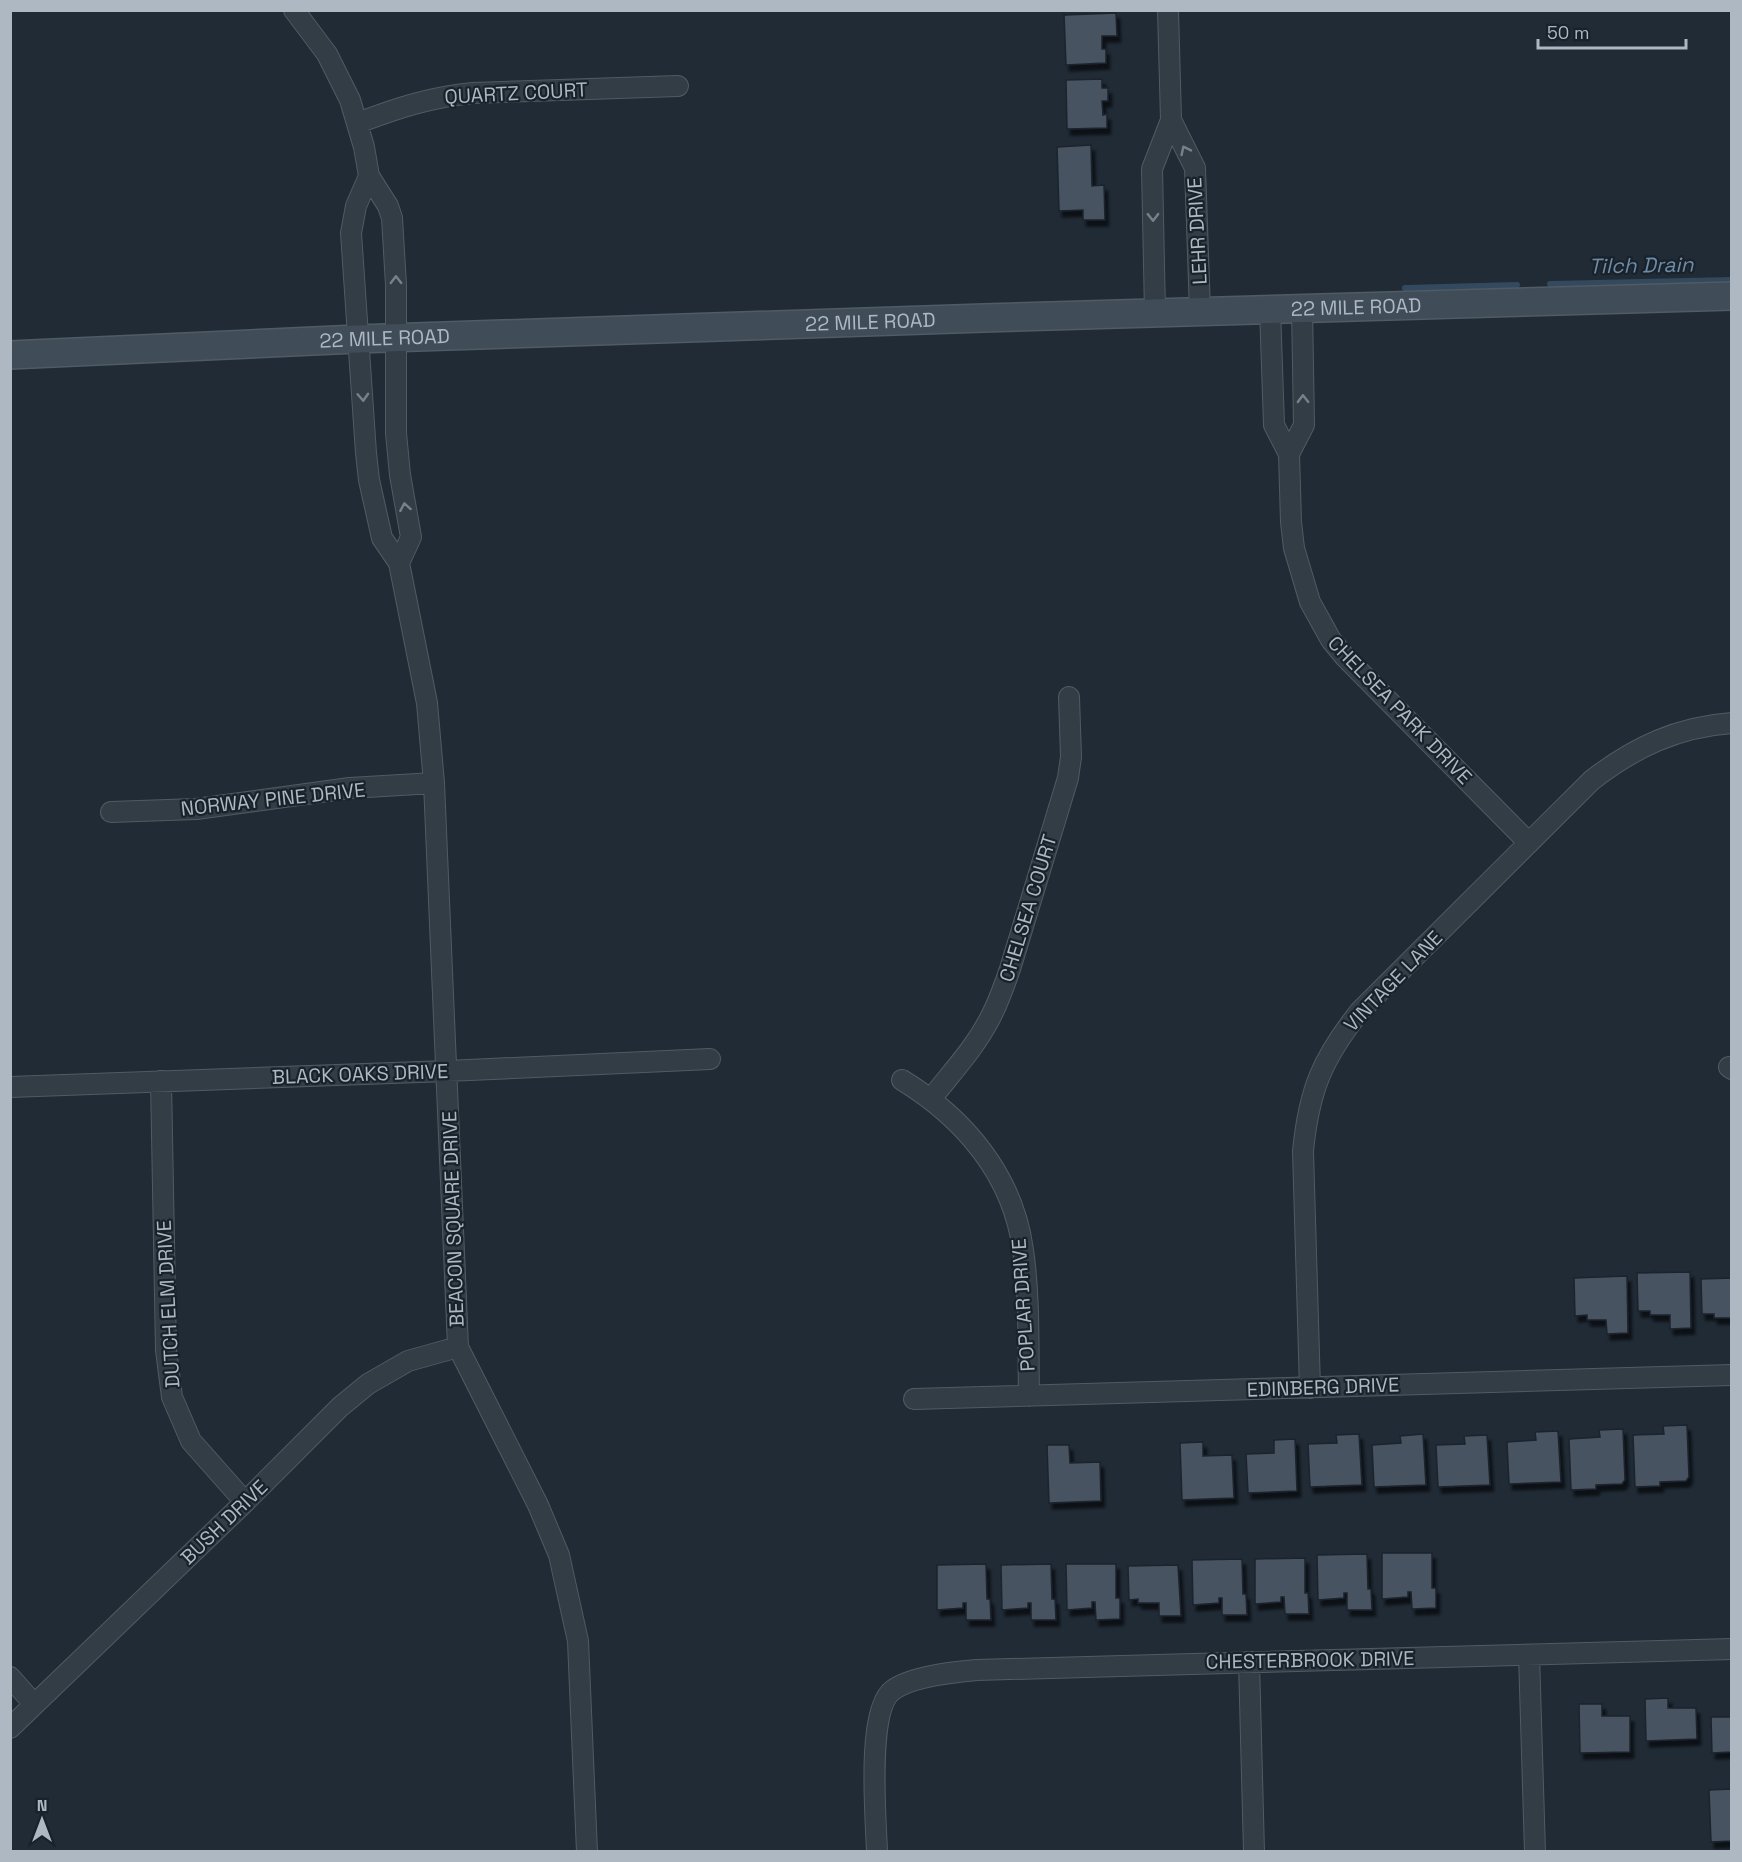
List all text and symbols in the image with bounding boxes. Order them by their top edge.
scale bar [1538,12,1686,50]
text: 50 m [1547,21,1589,44]
street label: QUARTZ COURT [444,76,589,110]
one-way arrow [1181,145,1193,156]
street label: LEHR DRIVE [1181,177,1213,285]
one-way arrow [1147,212,1159,221]
water label: Tilch Drain [1588,251,1695,279]
one-way arrow [390,275,402,284]
street label: 22 MILE ROAD [1291,292,1422,322]
street label: 22 MILE ROAD [805,307,936,337]
street label: 22 MILE ROAD [319,323,450,354]
one-way arrow [356,393,369,402]
one-way arrow [1297,394,1310,403]
one-way arrow [400,503,412,512]
street label: CHELSEA PARK DRIVE [1322,630,1478,790]
street label: NORWAY PINE DRIVE [179,776,367,822]
street label: CHELSEA COURT [993,831,1063,985]
street label: VINTAGE LANE [1338,925,1448,1037]
street label: BLACK OAKS DRIVE [271,1058,449,1090]
street label: BEACON SQUARE DRIVE [436,1110,470,1328]
street label: DUTCH ELM DRIVE [151,1220,185,1388]
street label: POPLAR DRIVE [1005,1238,1041,1372]
street label: EDINBERG DRIVE [1246,1371,1400,1403]
street label: BUSH DRIVE [175,1474,273,1570]
street label: CHESTERBROOK DRIVE [1205,1645,1415,1675]
north arrow [12,1790,72,1850]
text: N [37,1795,47,1816]

